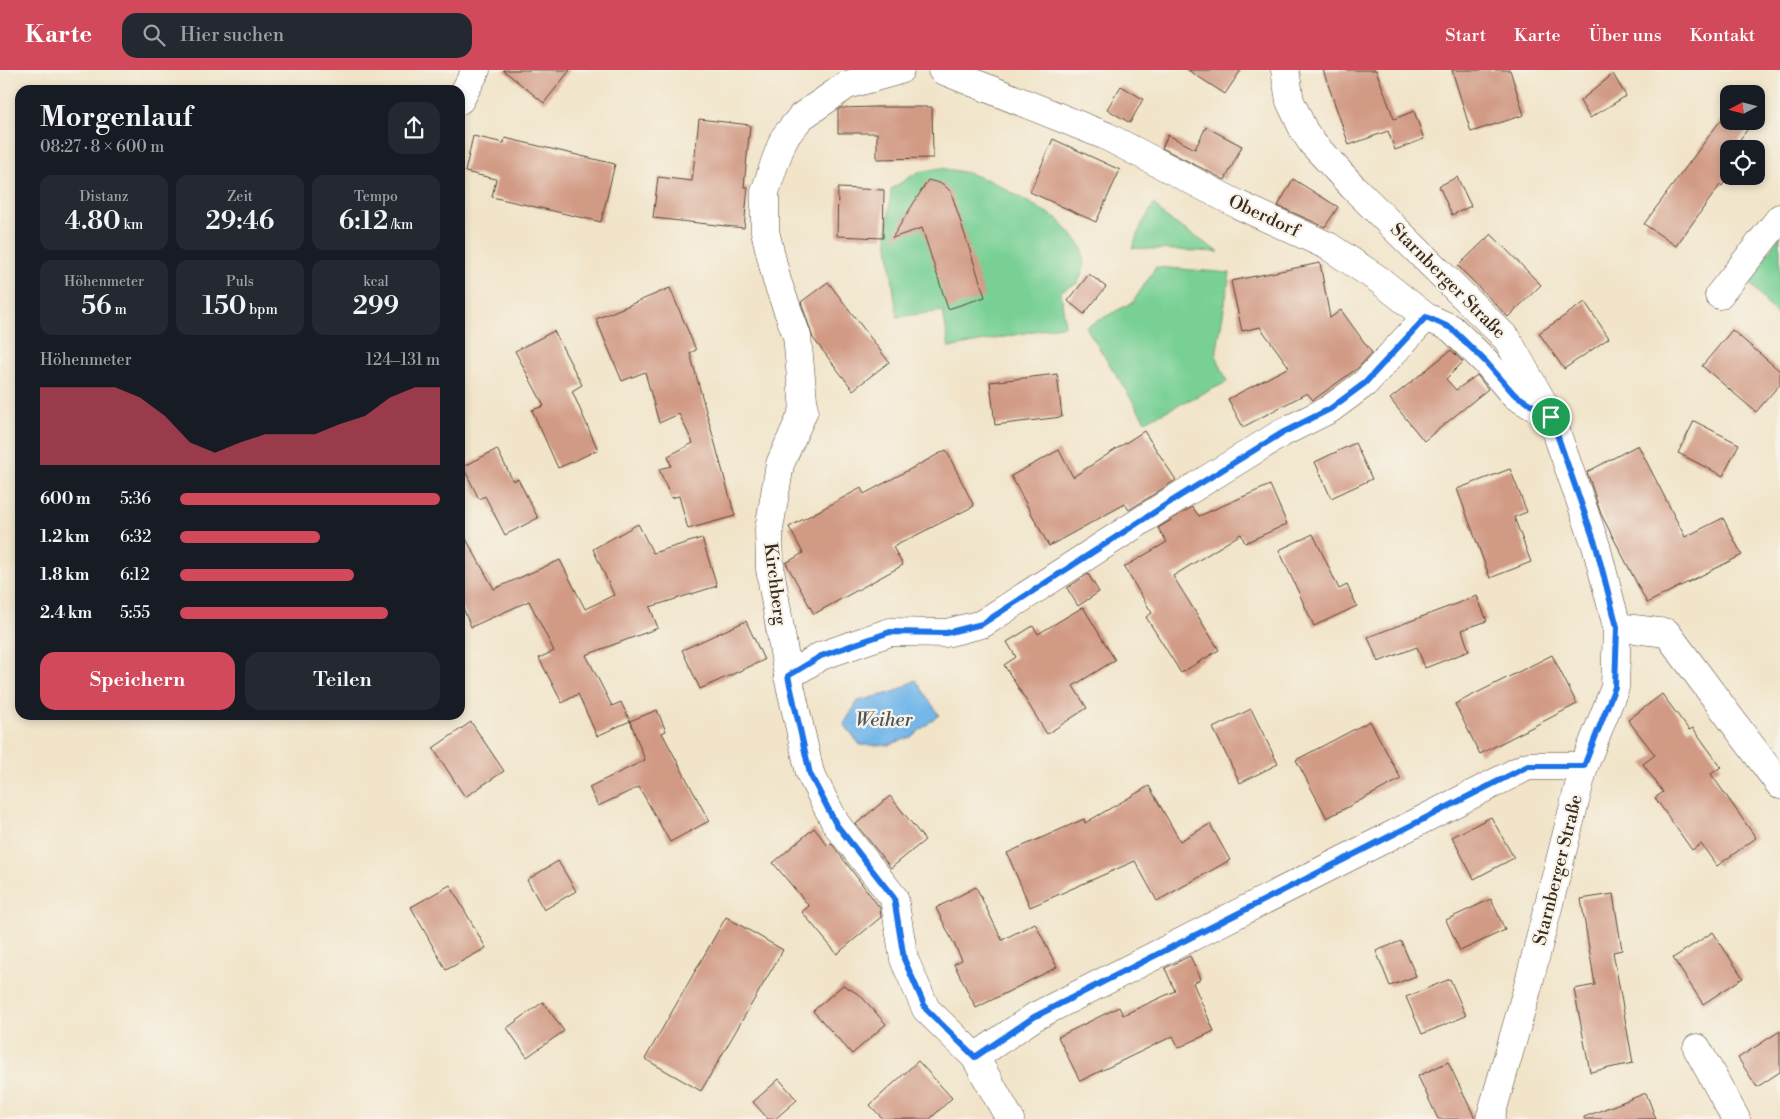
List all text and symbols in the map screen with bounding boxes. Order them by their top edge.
search box [122,13,472,58]
text: Karte [25,20,92,50]
icon: search [140,21,168,49]
text: Hier suchen [180,23,284,47]
text: Start [1445,24,1486,47]
text: Karte [1514,24,1561,47]
text: Über uns [1589,24,1662,47]
text: Kontakt [1690,24,1755,47]
north arrow [1720,85,1765,130]
map controls [1720,85,1765,185]
text: Morgenlauf [40,100,192,135]
button: share [388,102,440,154]
text: 08:27 · 8 × 600 m [40,137,164,157]
button: locate [1720,140,1765,185]
text: Distanz [79,188,129,206]
text: Zeit [227,188,253,206]
text: Tempo [354,188,398,206]
street label: Oberdorf [1225,189,1305,243]
text: 4.80 [65,206,121,237]
text: 29:46 [206,206,274,237]
text: 6:12 [339,206,388,237]
text: km [121,216,143,234]
text: /km [388,216,413,234]
street label: Starnberger Straße [1385,218,1511,344]
text: Höhenmeter [64,273,144,291]
text: Puls [226,273,254,291]
text: kcal [363,273,389,291]
text: 56 [81,291,112,322]
text: 150 [202,291,246,322]
text: 299 [353,291,399,322]
text: m [112,301,127,319]
text: bpm [246,301,278,319]
text: Höhenmeter [40,350,132,370]
text: 124–131 m [366,350,440,370]
pin [1530,396,1572,438]
icon: arrive [1537,403,1565,431]
text: 600 m [40,489,90,509]
text: 5:36 [120,489,151,509]
text: 1.2 km [40,527,89,547]
text: 6:32 [120,527,151,547]
street label: Kirchberg [759,542,792,627]
text: 1.8 km [40,565,89,585]
text: 6:12 [120,565,150,585]
text: 2.4 km [40,603,92,623]
text: 5:55 [120,603,150,623]
button: Speichern [40,652,235,710]
button: Teilen [245,652,440,710]
water label: Weiher [855,708,913,732]
street label: Starnberger Straße [1528,792,1588,948]

